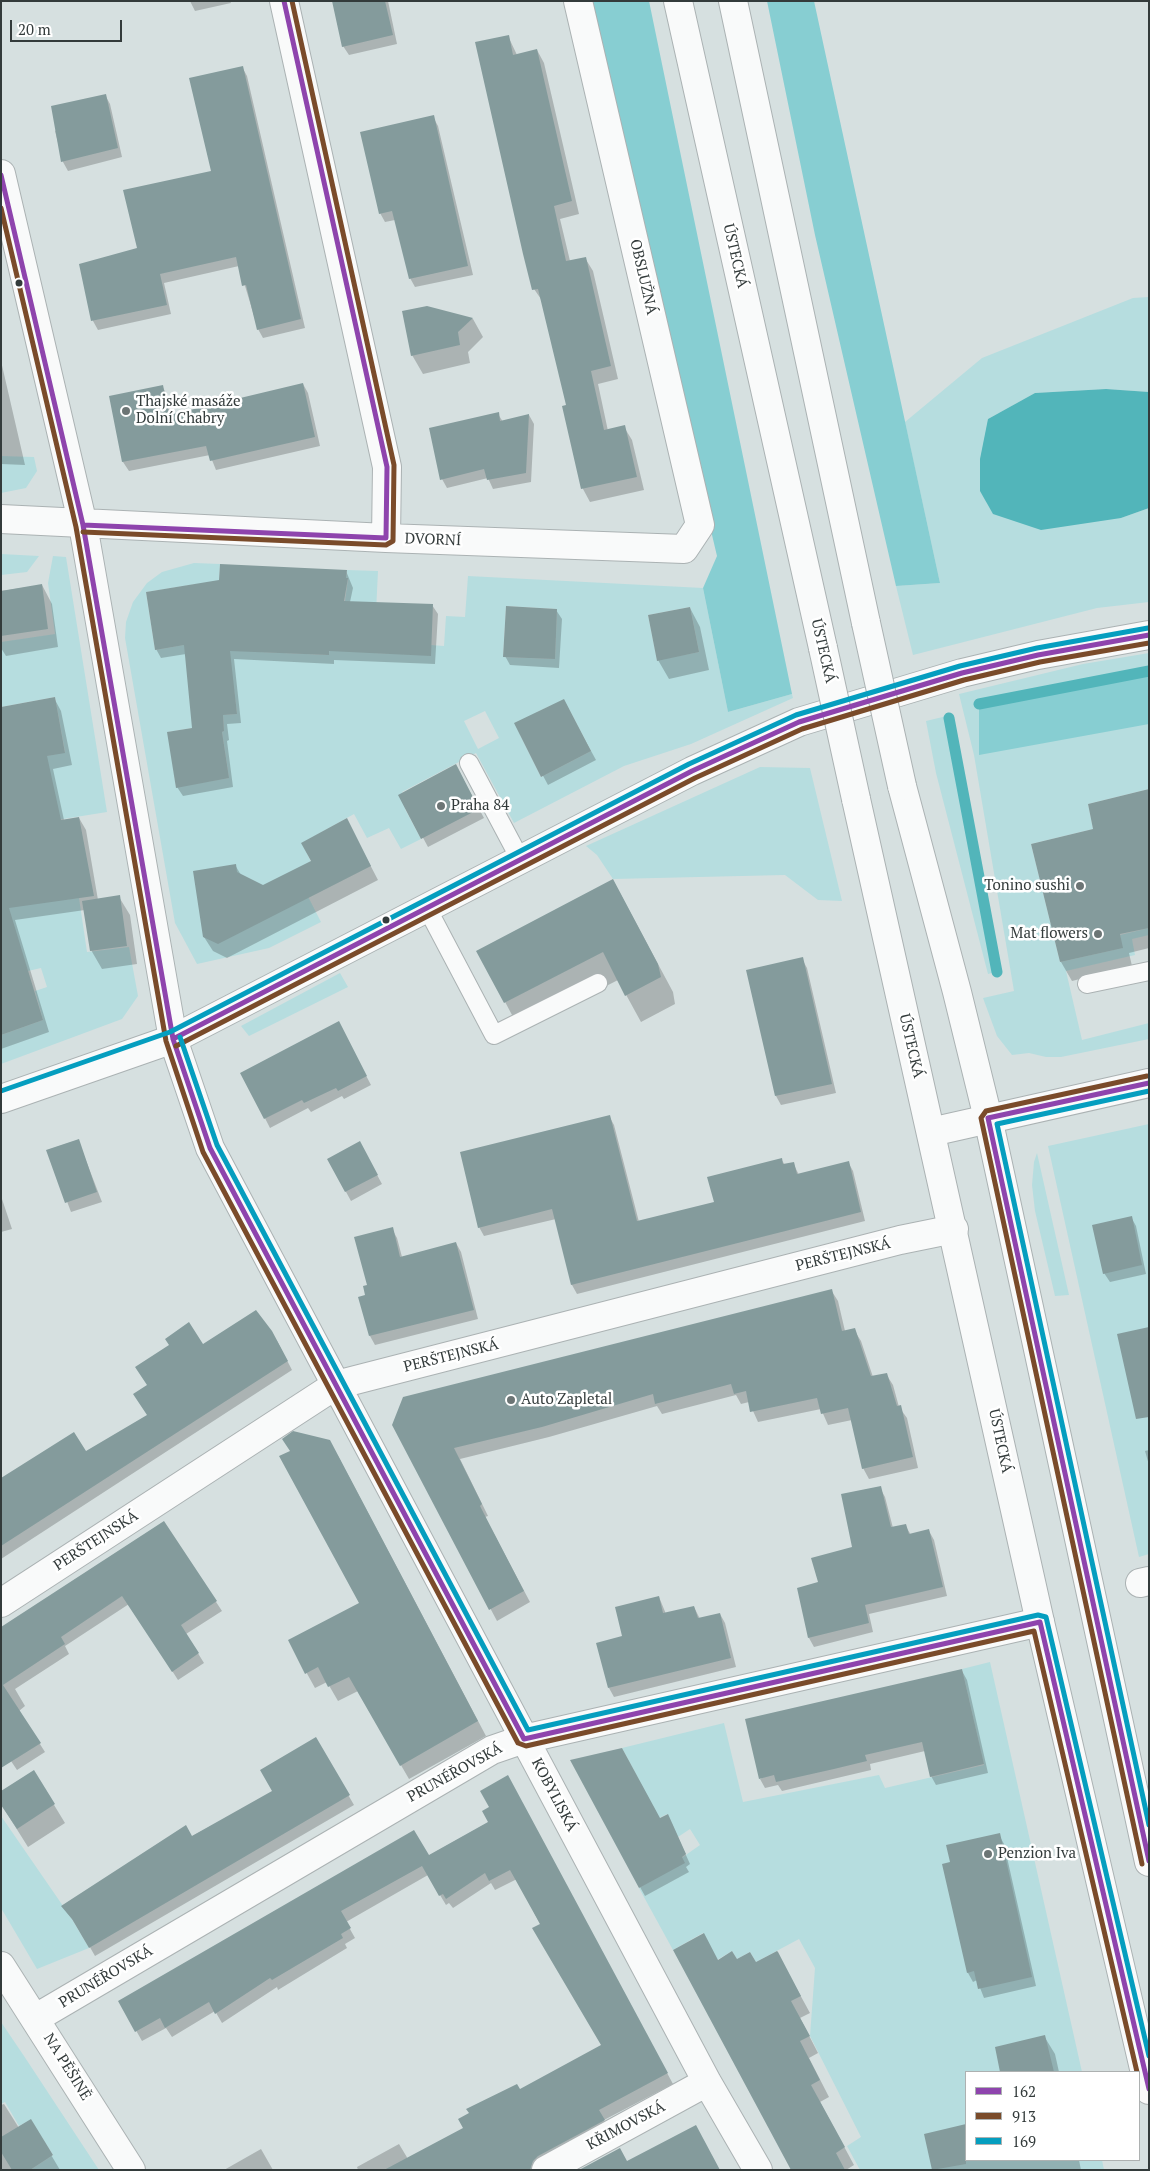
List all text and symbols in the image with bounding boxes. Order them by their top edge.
scale bar [12,10,125,42]
text: 20 m [18,19,51,39]
street label: ÚSTECKÁ [719,222,751,290]
street label: OBSLUŽNÁ [626,237,660,317]
unlabelled marker [14,278,24,288]
place label: Thajské masáže Dolní Chabry [136,393,241,428]
marker: Thajské masáže Dolní Chabry [120,405,132,417]
street label: DVORNÍ [404,530,462,550]
street label: ÚSTECKÁ [807,617,839,685]
place label: Praha 84 [451,797,509,815]
marker: Praha 84 [435,800,447,812]
place label: Tonino sushi [984,877,1070,895]
marker: Tonino sushi [1074,880,1086,892]
unlabelled marker [381,915,391,925]
place label: Mat flowers [1010,925,1088,943]
marker: Mat flowers [1092,928,1104,940]
street label: ÚSTECKÁ [895,1012,927,1080]
street label: PERŠTEJNSKÁ [794,1235,892,1275]
street label: PERŠTEJNSKÁ [402,1336,500,1376]
place label: Auto Zapletal [521,1391,612,1409]
marker: Auto Zapletal [505,1394,517,1406]
street label: ÚSTECKÁ [984,1407,1016,1475]
street label: PERŠTEJNSKÁ [50,1507,142,1575]
street label: PRUNÉŘOVSKÁ [404,1739,506,1807]
street label: KOBYLISKÁ [527,1755,581,1835]
place label: Penzion Iva [998,1845,1076,1863]
marker: Penzion Iva [982,1848,994,1860]
street label: PRUNÉŘOVSKÁ [56,1942,156,2012]
street label: NA PĚŠINĚ [39,2030,95,2104]
legend [965,2071,1140,2161]
text: 162 [1012,2081,1036,2101]
street label: KŘIMOVSKÁ [584,2098,668,2154]
text: 913 [1012,2106,1036,2126]
text: 169 [1012,2131,1036,2151]

